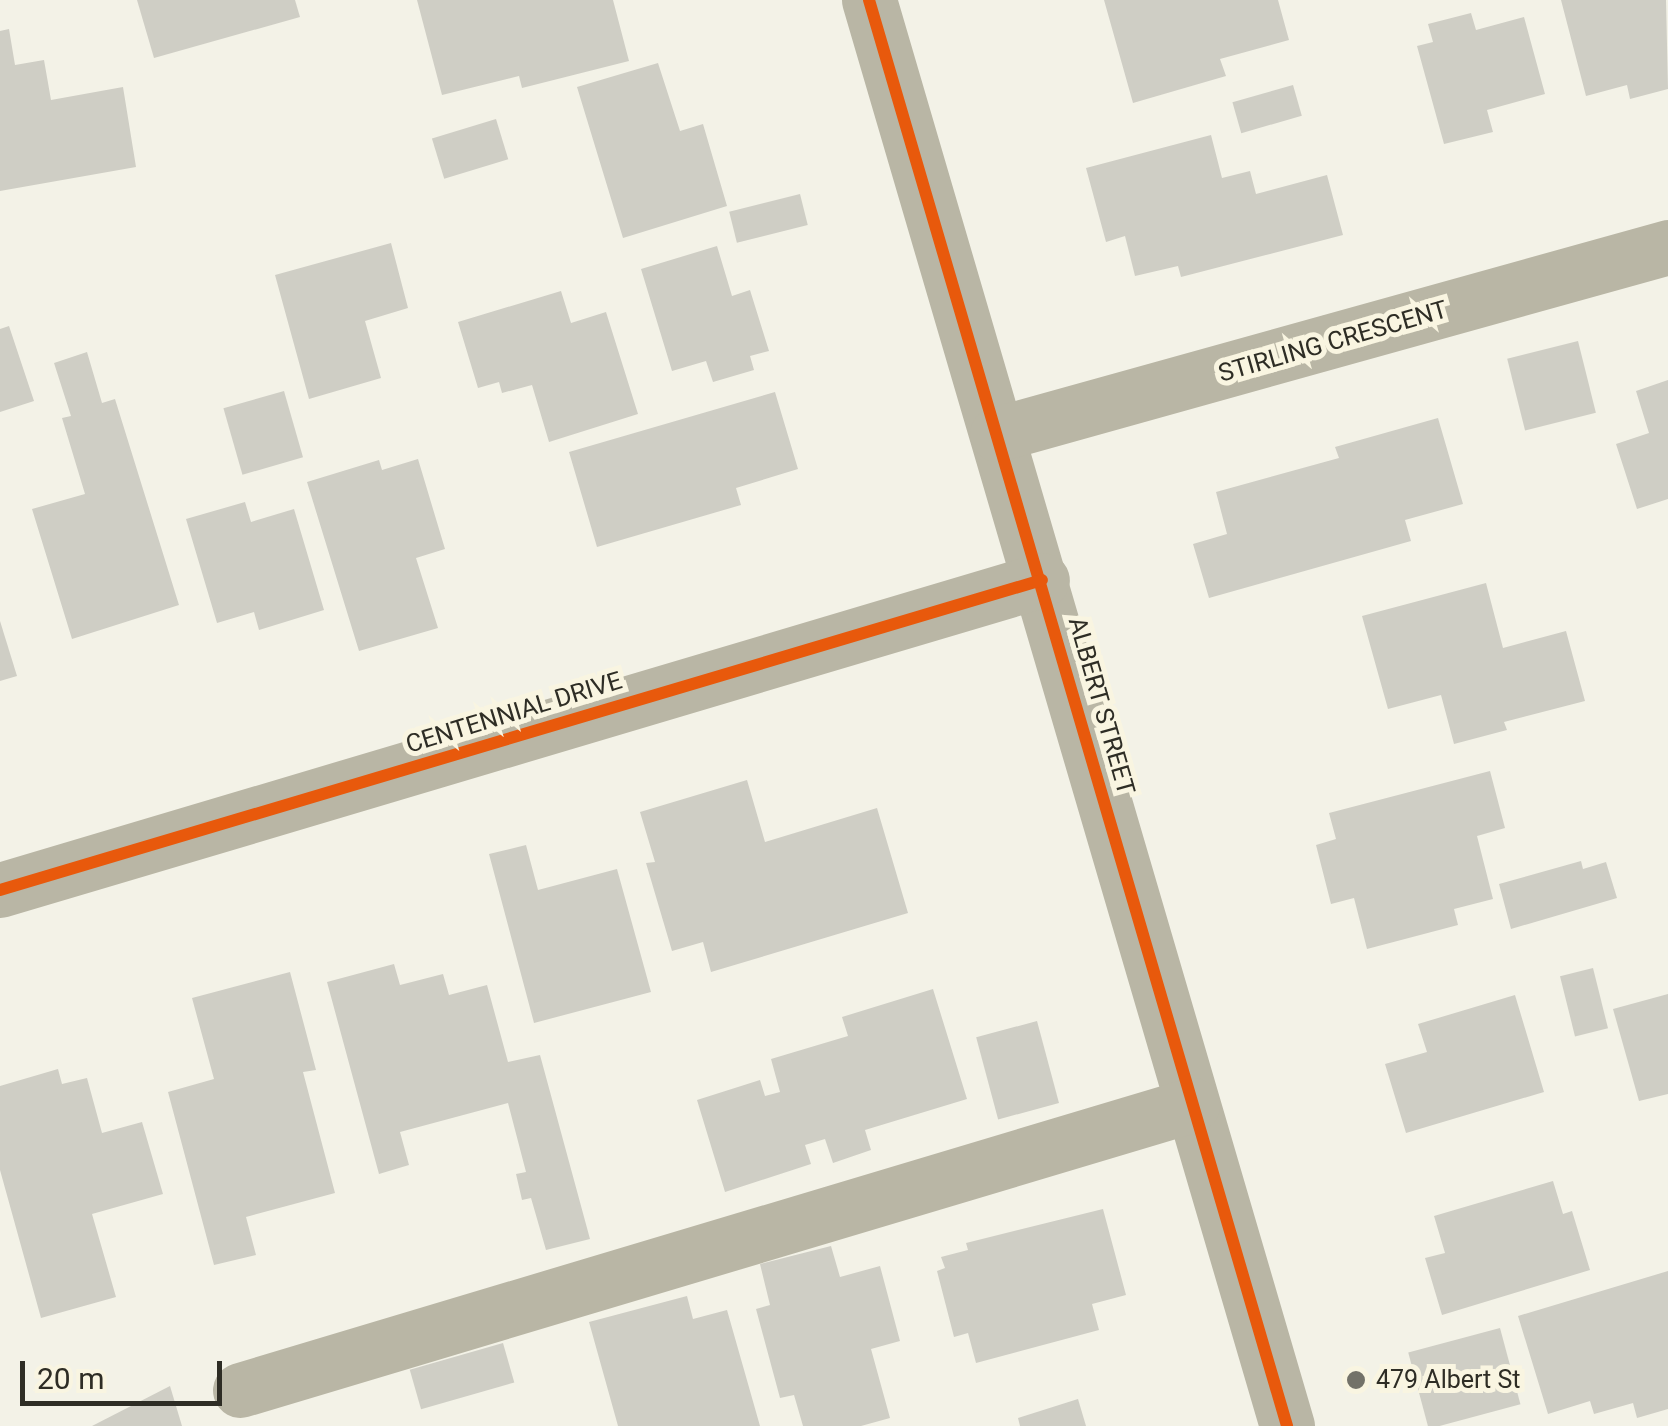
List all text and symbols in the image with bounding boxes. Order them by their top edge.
street label: STIRLING CRESCENT [1215,295,1451,389]
street label: ALBERT STREET [1061,614,1141,798]
street label: CENTENNIAL DRIVE [402,666,626,760]
scale bar [25,1341,228,1403]
text: 20 m [37,1361,104,1396]
place label: 479 Albert St [1376,1365,1521,1395]
marker: 479 Albert St [1345,1369,1367,1391]

